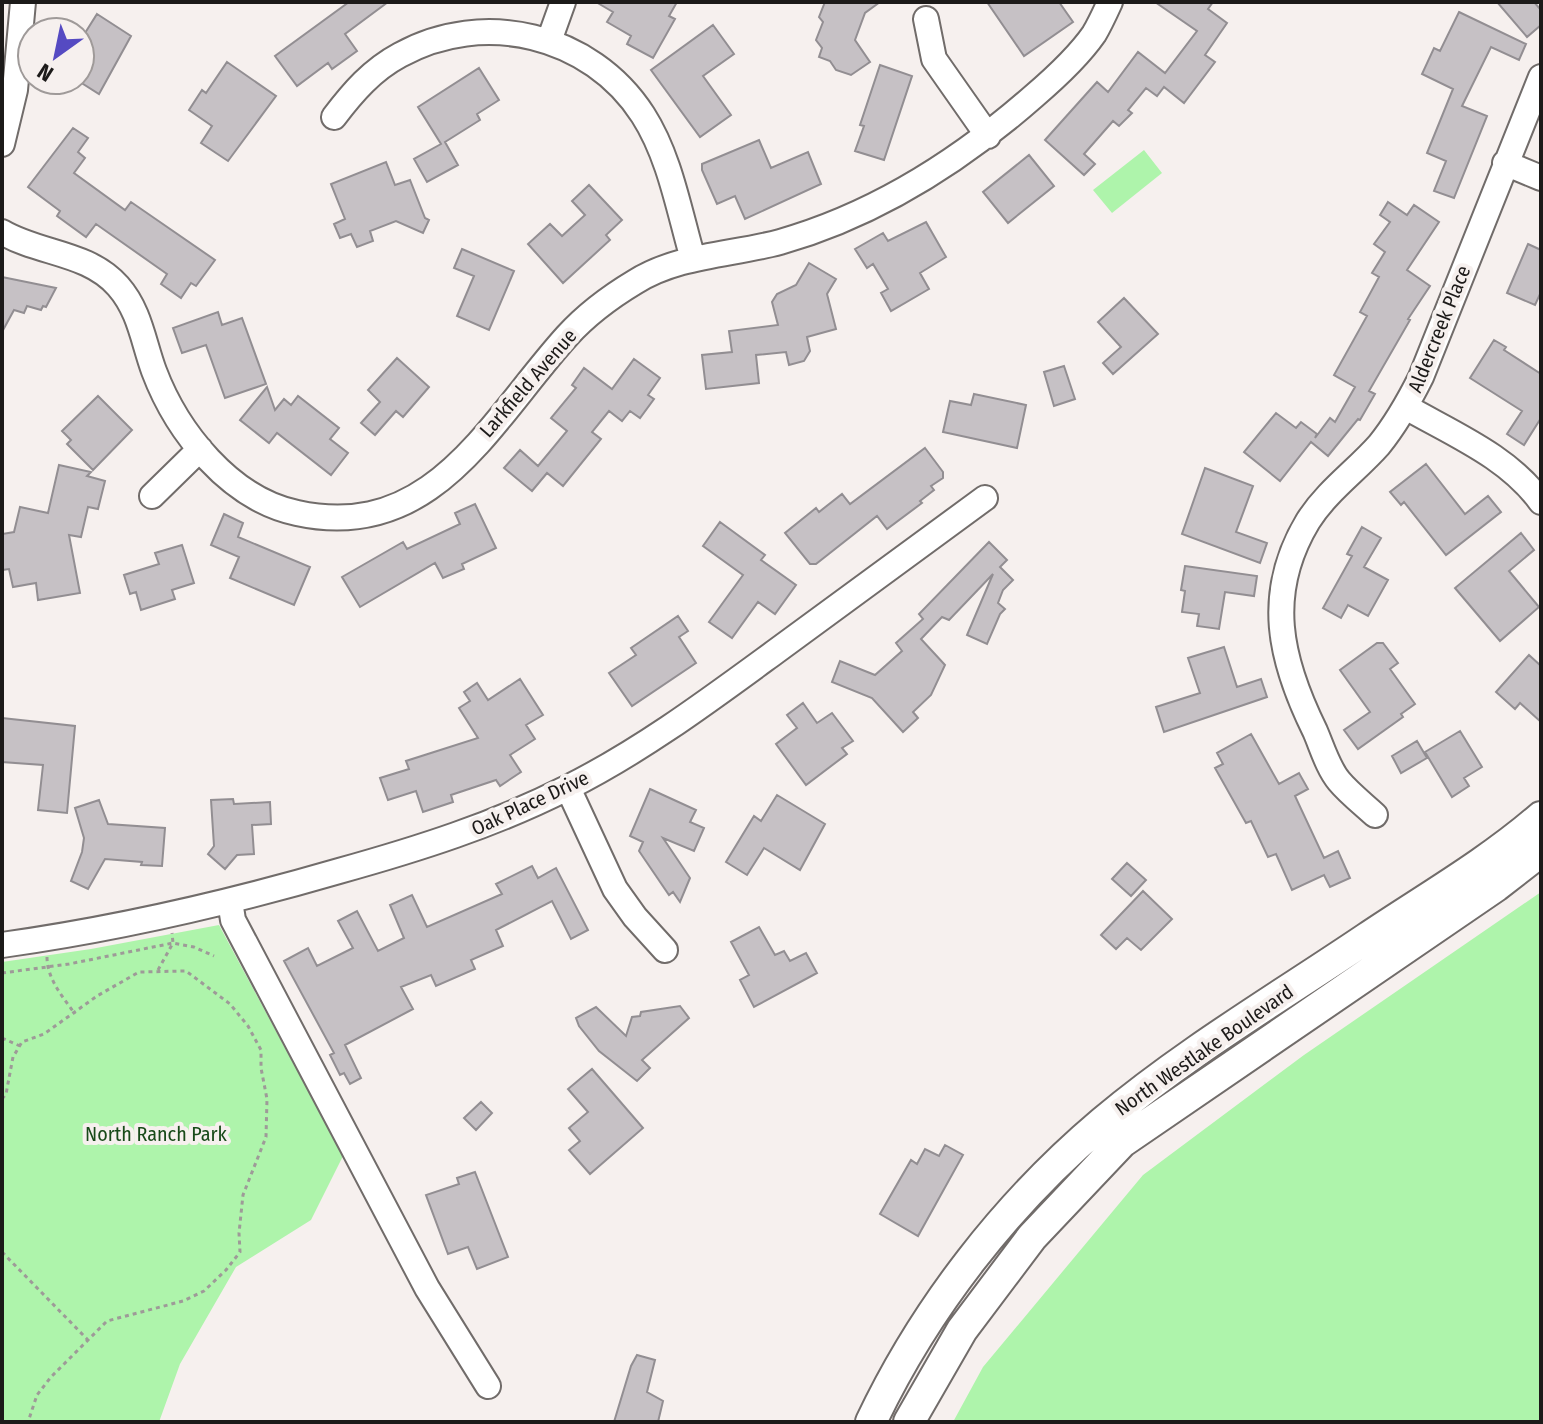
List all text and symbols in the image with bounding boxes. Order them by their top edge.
north arrow [16,16,96,96]
text: N [32,57,58,87]
street label: Aldercreek Place [1403,262,1475,396]
street label: Larkfield Avenue [474,324,582,442]
street label: Oak Place Drive [468,765,592,841]
street label: North Westlake Boulevard [1110,979,1298,1121]
park label: North Ranch Park [85,1122,228,1146]

